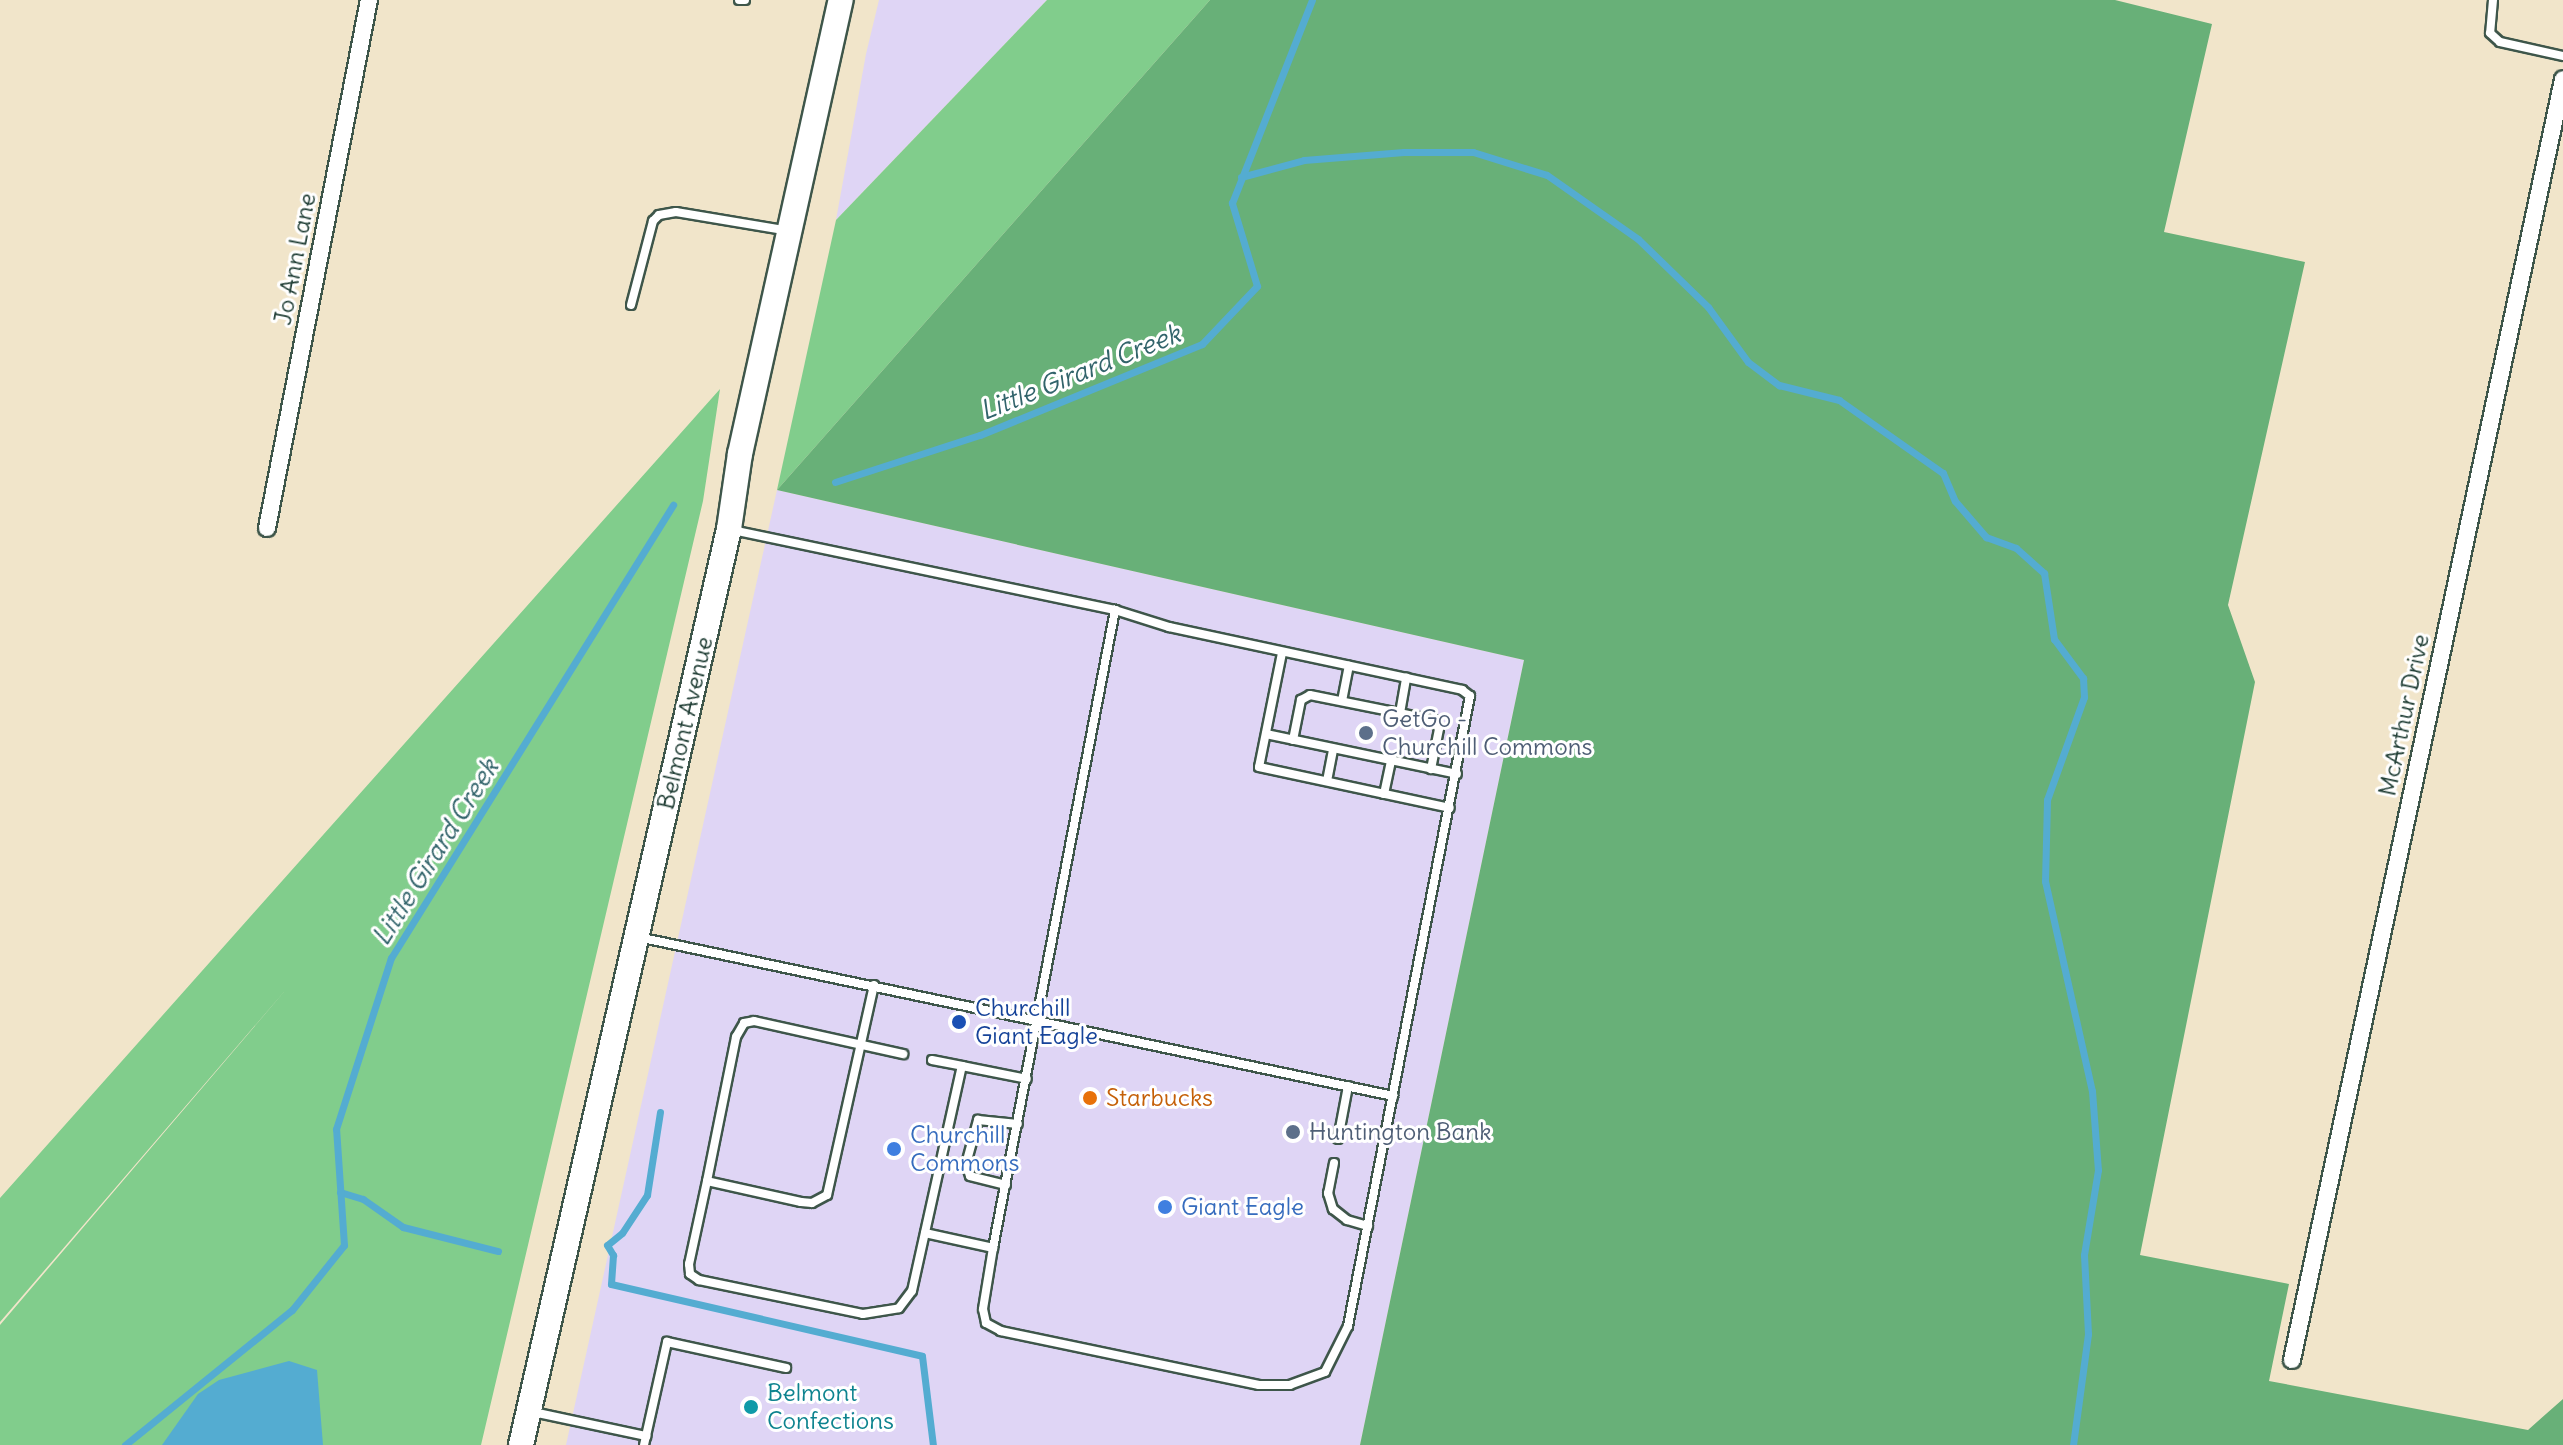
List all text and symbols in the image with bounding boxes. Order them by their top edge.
street label: Jo Ann Lane [268,191,322,327]
water label: Little Girard Creek [975,318,1185,426]
street label: McArthur Drive [2373,631,2435,799]
street label: Belmont Avenue [651,634,719,812]
place label: GetGo - Churchill Commons [1382,705,1592,761]
marker: GetGo - Churchill Commons [1357,724,1375,742]
water label: Little Girard Creek [365,753,505,951]
place label: Churchill Giant Eagle [975,994,1098,1050]
marker: Churchill Giant Eagle [950,1013,968,1031]
place label: Starbucks [1106,1084,1213,1112]
marker: Starbucks [1081,1089,1099,1107]
place label: Huntington Bank [1309,1118,1491,1146]
place label: Churchill Commons [910,1121,1019,1177]
marker: Huntington Bank [1284,1123,1302,1141]
marker: Churchill Commons [885,1140,903,1158]
place label: Giant Eagle [1181,1193,1304,1221]
marker: Giant Eagle [1156,1198,1174,1216]
place label: Belmont Confections [767,1379,894,1435]
marker: Belmont Confections [742,1398,760,1416]

